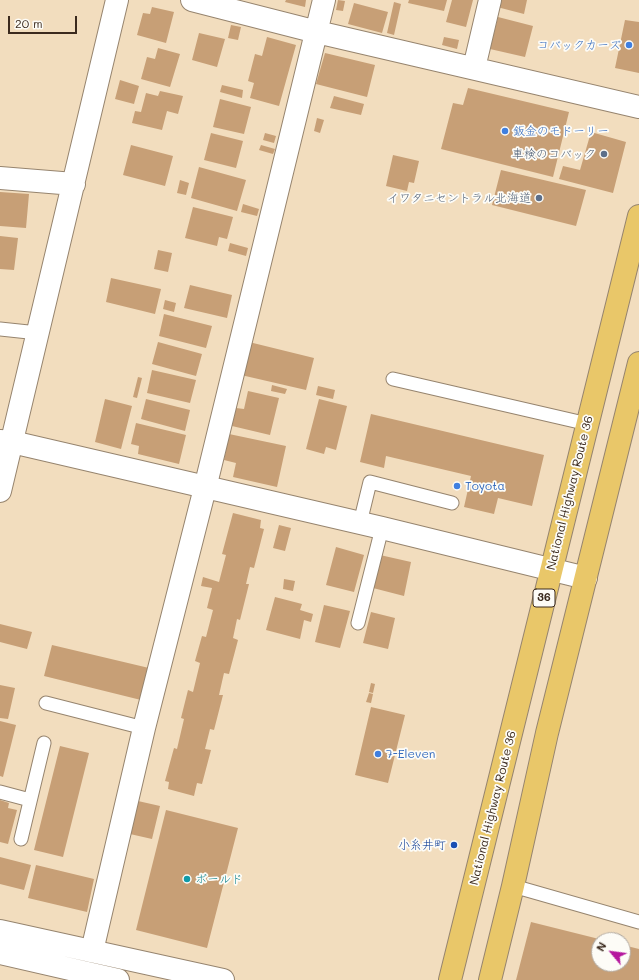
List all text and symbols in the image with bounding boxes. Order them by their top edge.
scale bar [10,8,79,34]
text: 20 m [15,15,43,31]
place label: コバックカーズ [537,38,621,52]
marker: コバックカーズ [624,40,634,50]
place label: 鈑金のモドーリー [513,124,609,138]
marker: 鈑金のモドーリー [500,126,510,136]
place label: 車検のコバック [512,147,596,161]
marker: 車検のコバック [599,149,609,159]
place label: イワタニセントラル北海道 [387,191,531,205]
marker: イワタニセントラル北海道 [534,193,544,203]
street label: National Highway Route 36 [544,414,596,572]
place label: Toyota [465,479,505,493]
marker: Toyota [452,481,462,491]
road number: 36 [533,589,555,607]
street label: National Highway Route 36 [467,729,519,887]
place label: 7-Eleven [386,747,435,761]
marker: 7-Eleven [373,749,383,759]
place label: 小糸井町 [398,838,446,852]
marker: 小糸井町 [449,840,459,850]
place label: ボールド [195,872,243,886]
marker: ボールド [182,874,192,884]
north arrow [591,932,631,972]
text: N [592,939,610,954]

